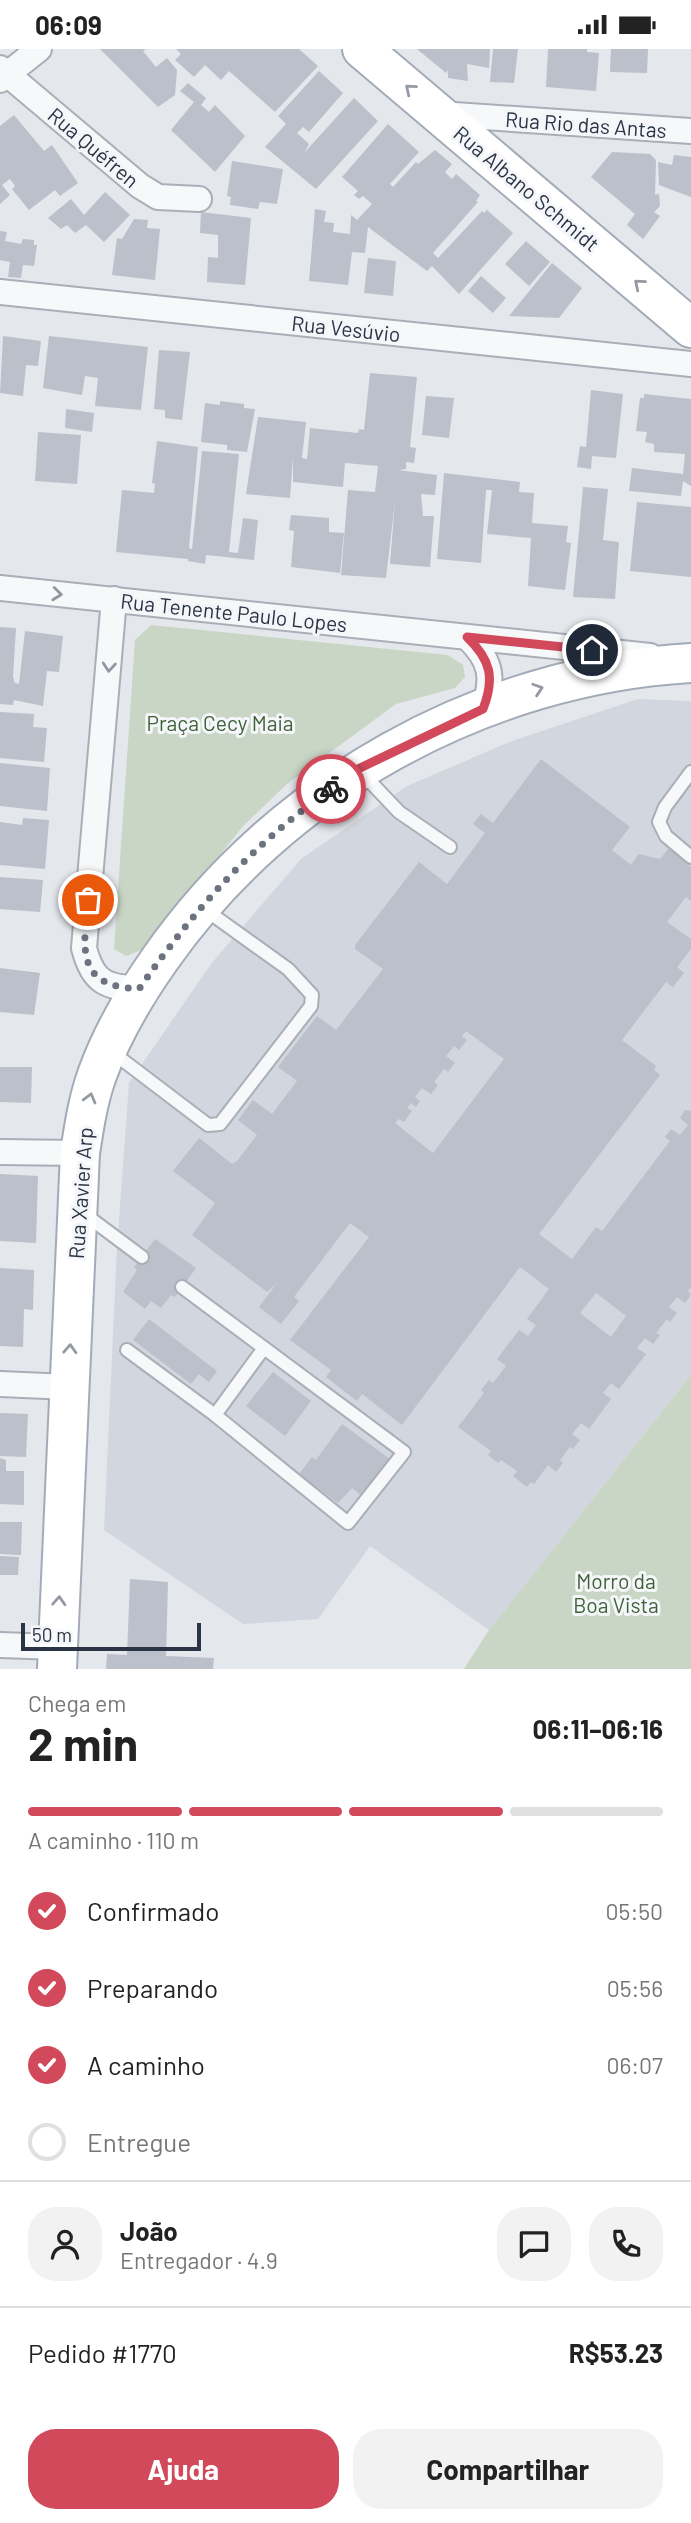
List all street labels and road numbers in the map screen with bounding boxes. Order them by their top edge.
street label: Rua Quéfren [43,102,145,192]
street label: Rua Rio das Antas [504,106,668,142]
street label: Rua Albano Schmidt [449,120,605,256]
street label: Rua Vesúvio [290,310,402,346]
street label: Rua Tenente Paulo Lopes [119,588,349,636]
street label: Rua Xavier Arp [63,1126,97,1260]

